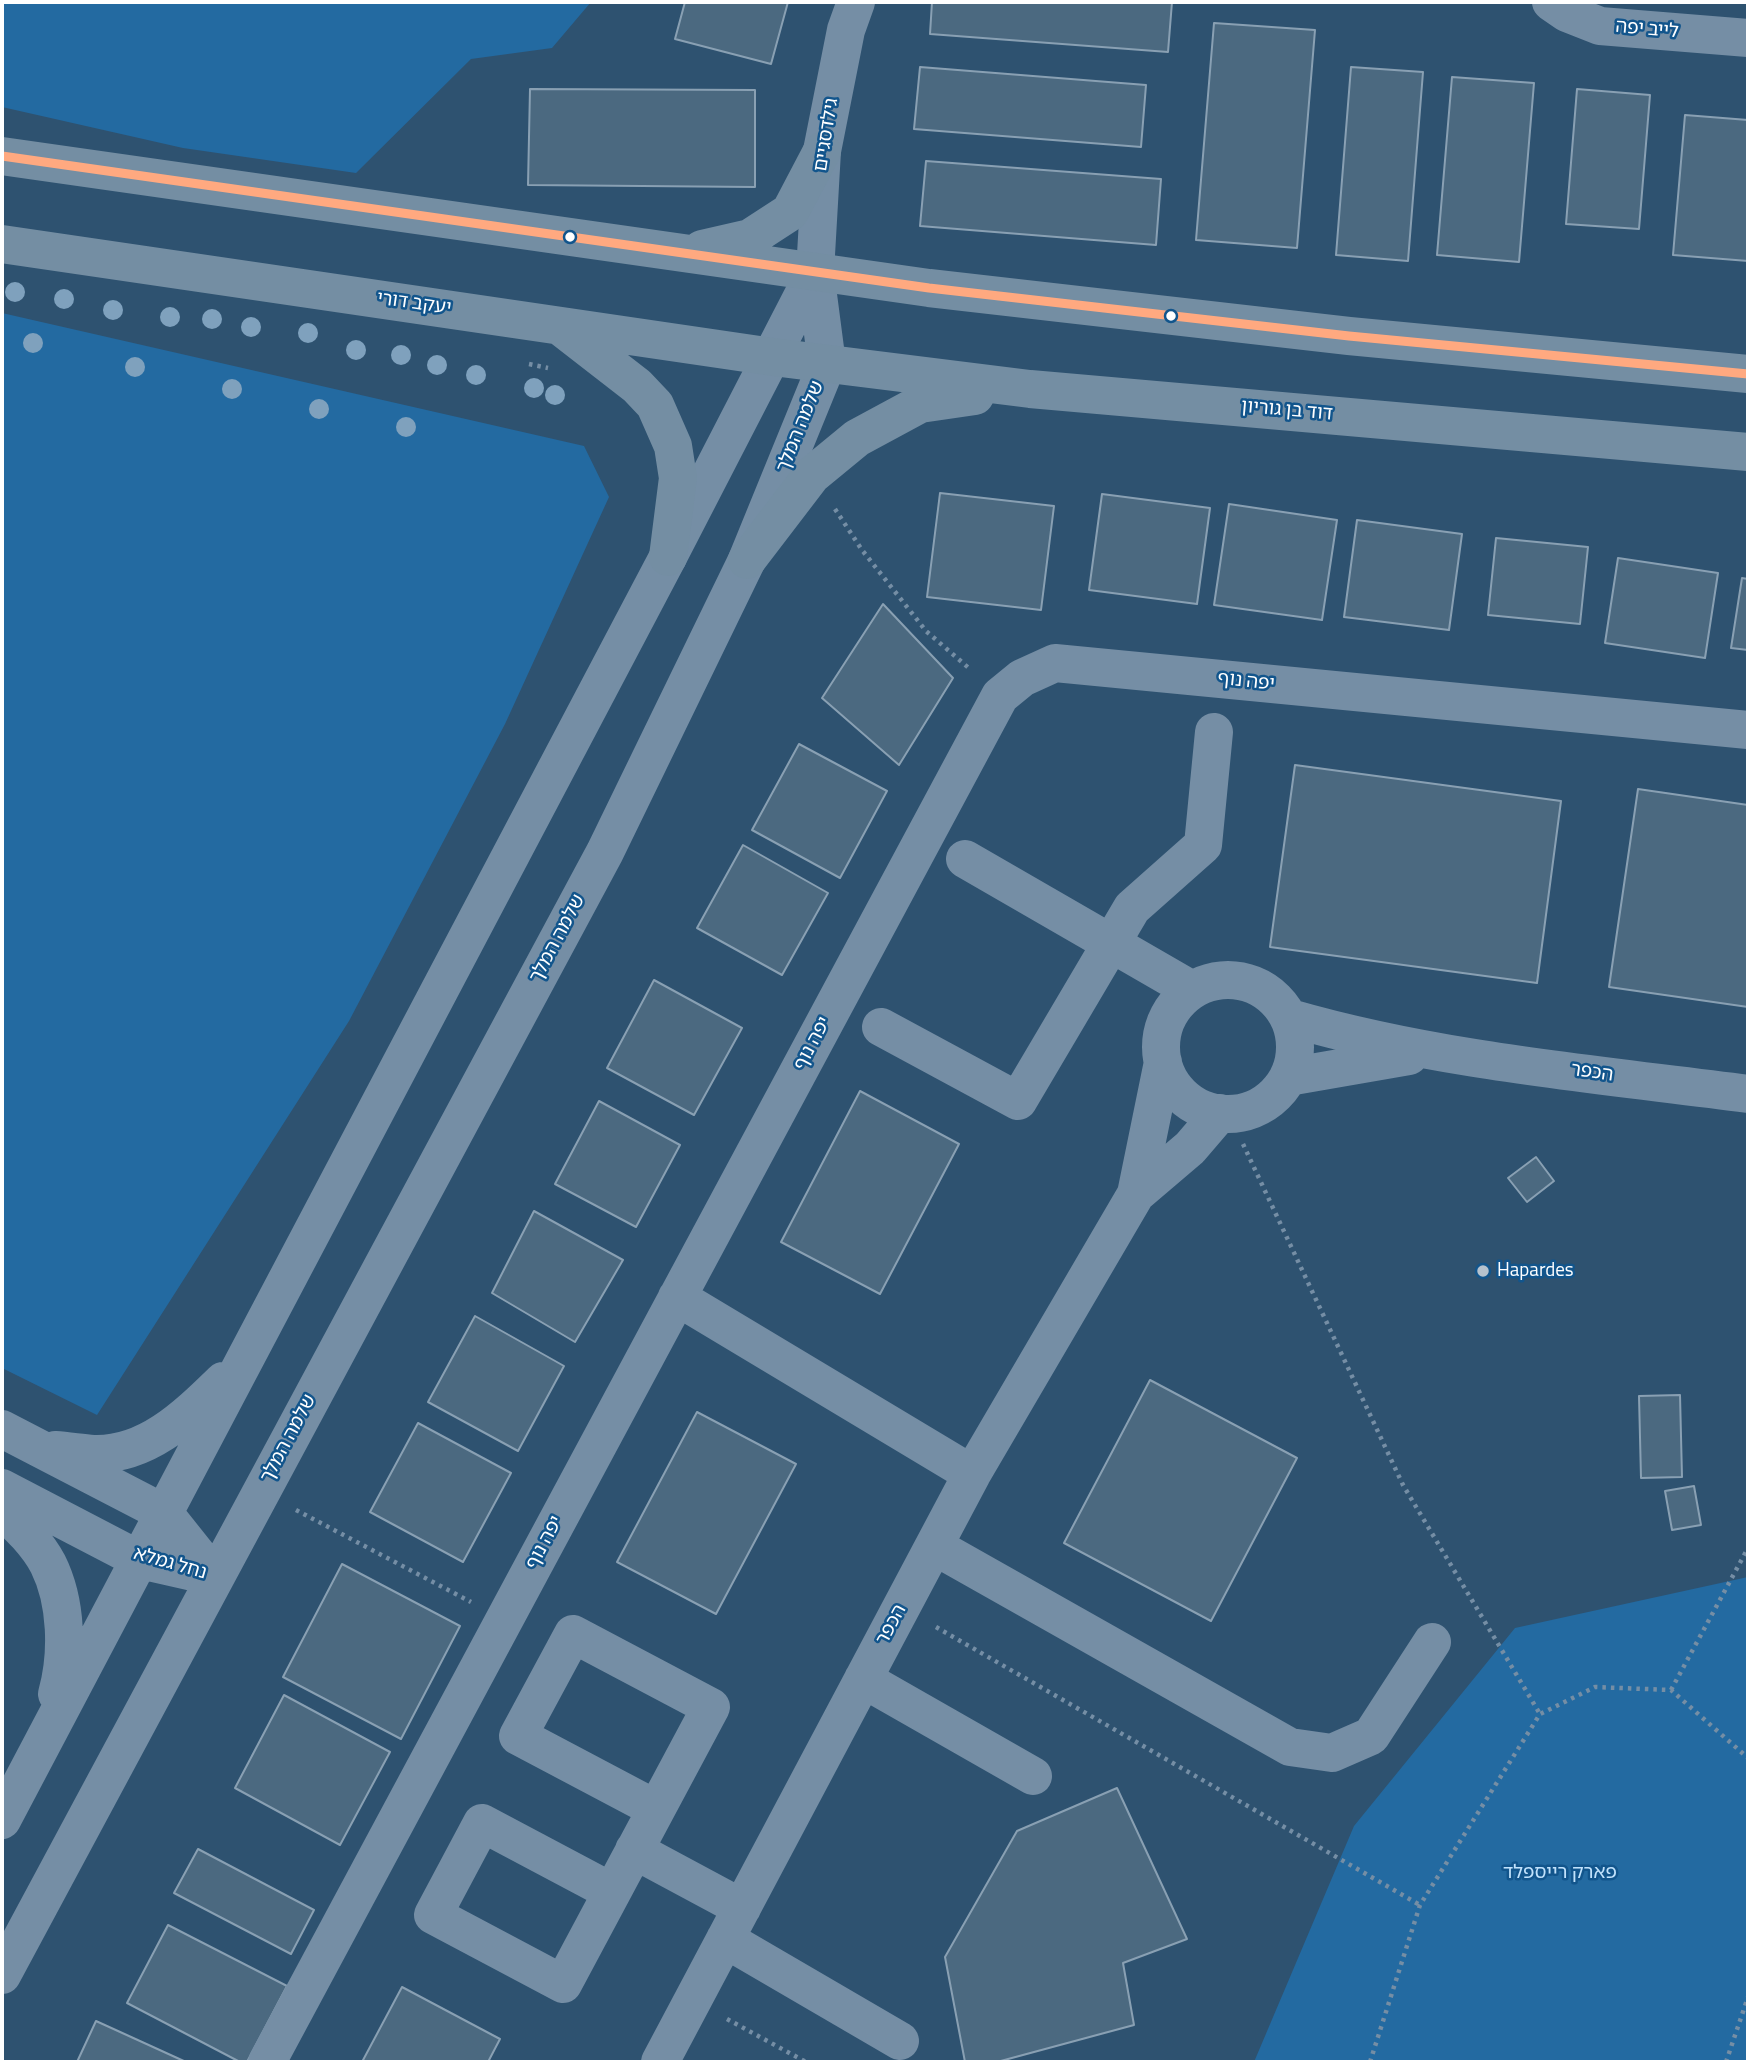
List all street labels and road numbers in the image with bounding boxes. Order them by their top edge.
street label: לייב יפה [1614,16,1680,44]
street label: גילדסגיים [810,97,844,173]
street label: יעקב דורי [375,287,453,321]
street label: שלמה המלך [772,378,830,476]
street label: דוד בן גוריון [1240,396,1334,426]
street label: יפה נוף [1216,668,1276,696]
street label: שלמה המלך [525,891,591,987]
street label: יפה נוף [789,1013,837,1075]
street label: הכפר [1569,1059,1615,1087]
street label: שלמה המלך [256,1391,322,1487]
street label: יפה נוף [521,1512,569,1574]
street label: נחל גמלא [131,1543,209,1585]
street label: הכפר [872,1601,912,1649]

